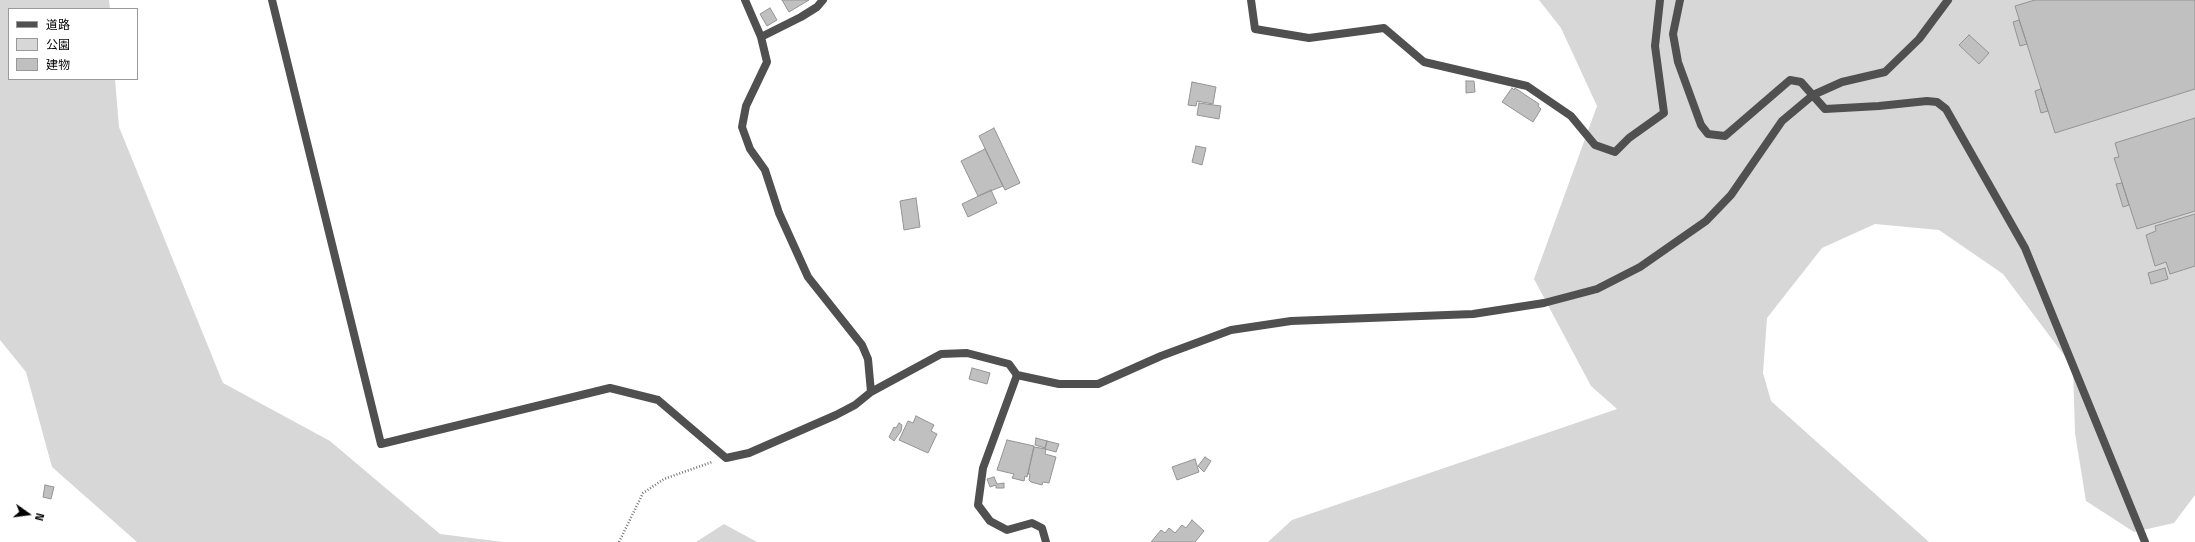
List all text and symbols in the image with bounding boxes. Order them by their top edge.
legend [8,8,138,80]
text: 道路 [46,15,70,34]
text: 公園 [46,35,70,54]
text: 建物 [46,55,70,74]
north arrow [8,494,48,534]
text: N [31,511,48,523]

